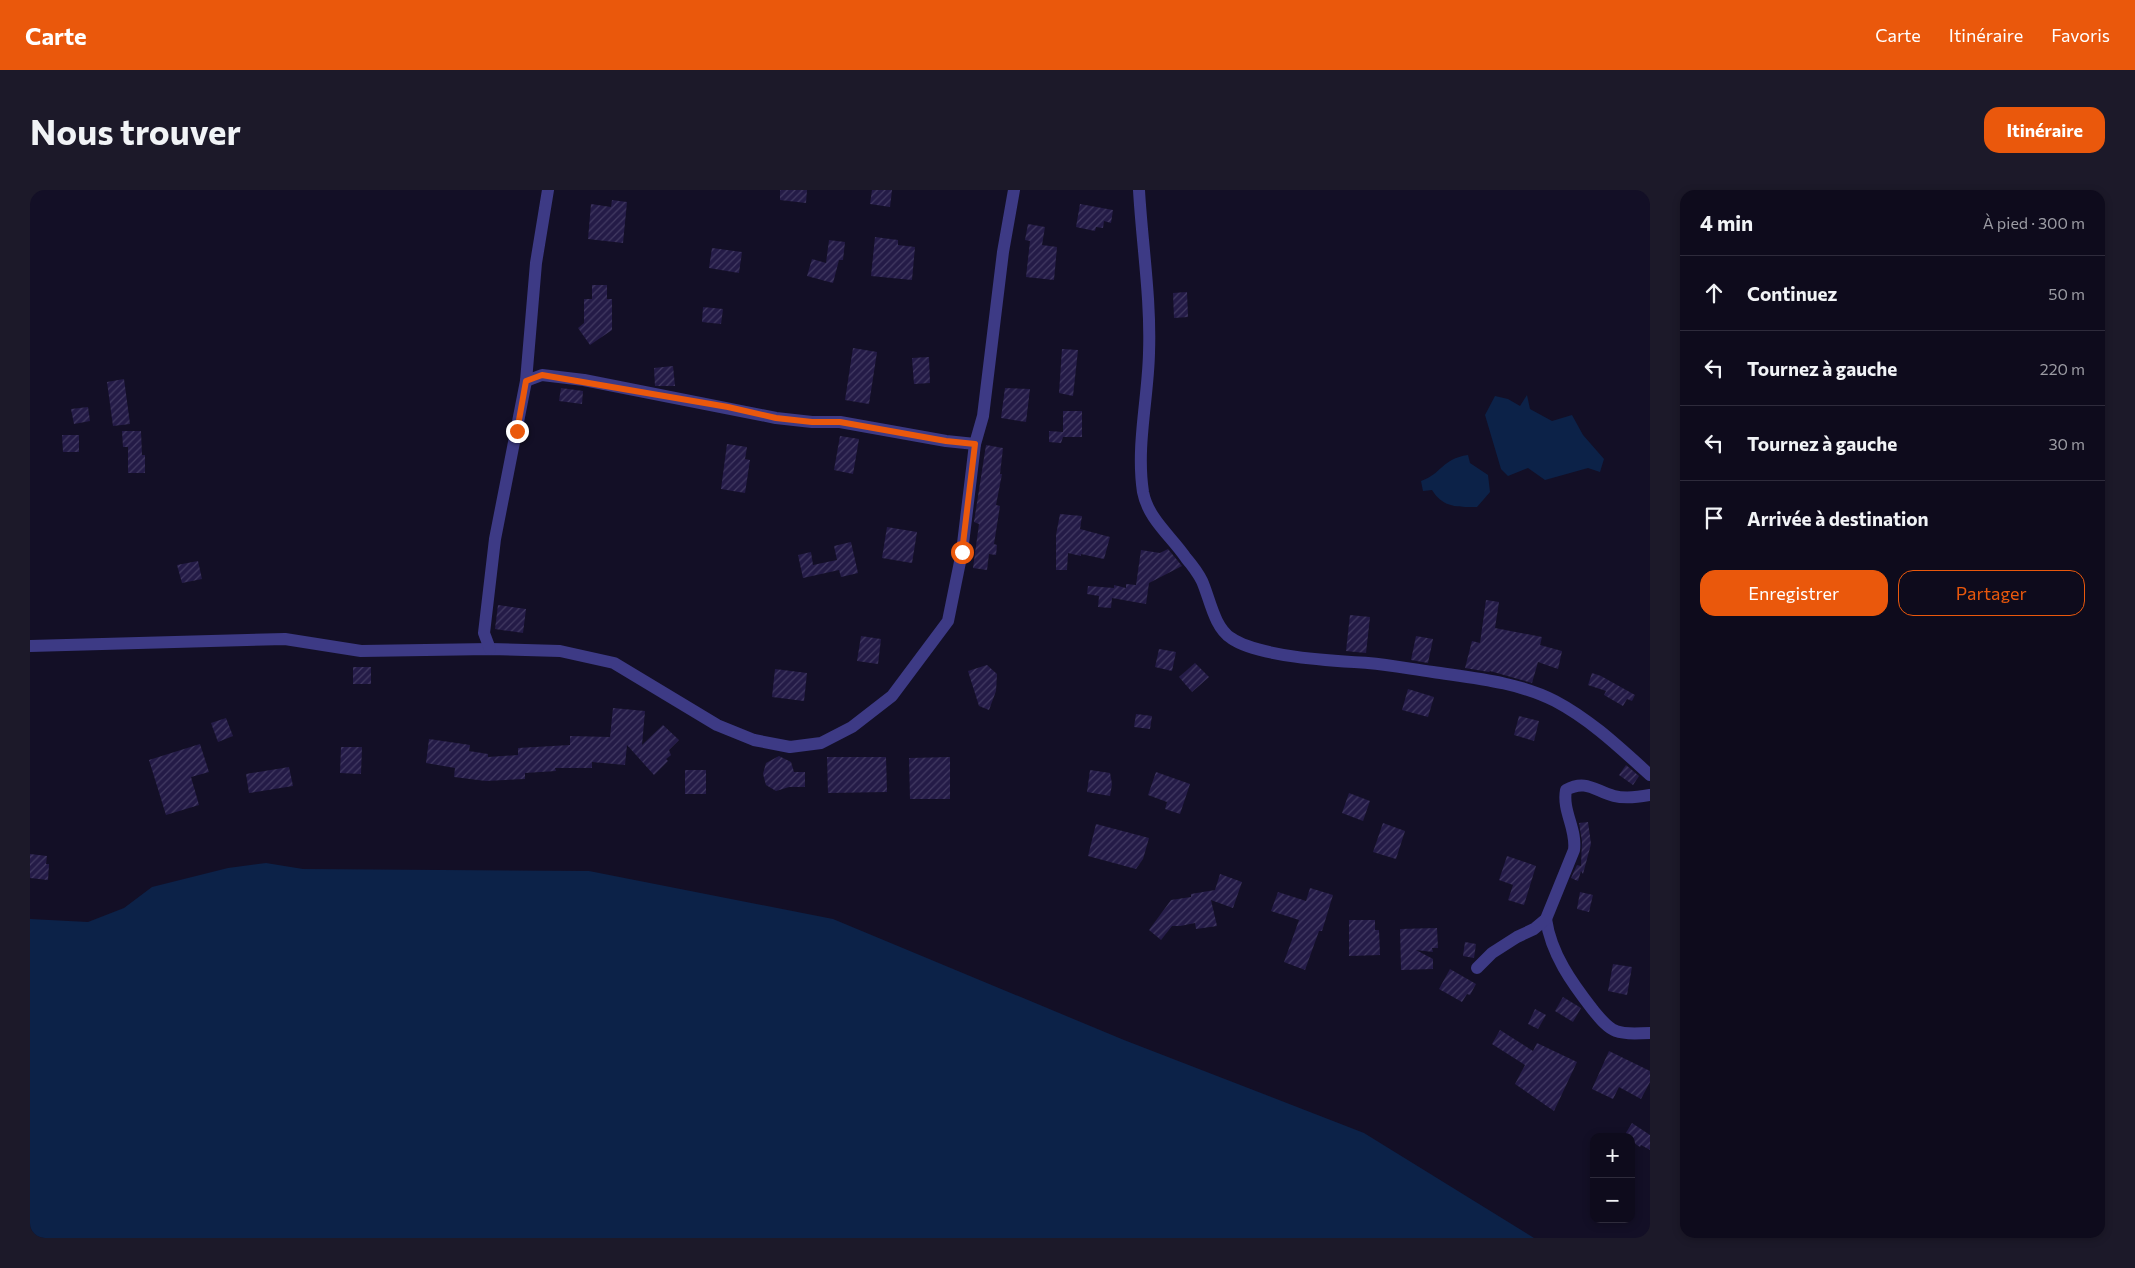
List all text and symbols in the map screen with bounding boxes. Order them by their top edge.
text: Carte [25,21,87,50]
text: Carte [1875,24,1921,46]
text: Itinéraire [1949,24,2023,46]
text: Favoris [2051,24,2110,46]
button: Itinéraire [1984,107,2105,153]
text: Nous trouver [30,109,241,152]
text: 4 min [1700,210,1753,235]
text: À pied · 300 m [1983,213,2085,232]
icon: ahead [1700,279,1728,307]
text: Continuez [1747,282,1837,305]
text: 50 m [2048,284,2085,303]
icon: left [1700,354,1728,382]
text: Tournez à gauche [1747,357,1897,380]
text: 220 m [2040,359,2085,378]
route end [506,420,529,443]
icon: left [1700,429,1728,457]
text: Tournez à gauche [1747,432,1897,455]
text: 30 m [2048,434,2085,453]
icon: arrive [1700,504,1728,532]
text: Arrivée à destination [1747,507,1929,530]
route start [951,541,974,564]
button: Enregistrer [1700,570,1888,616]
button: Partager [1898,570,2085,616]
map controls [1590,1133,1635,1223]
button: + [1590,1133,1635,1178]
button: − [1590,1178,1635,1223]

